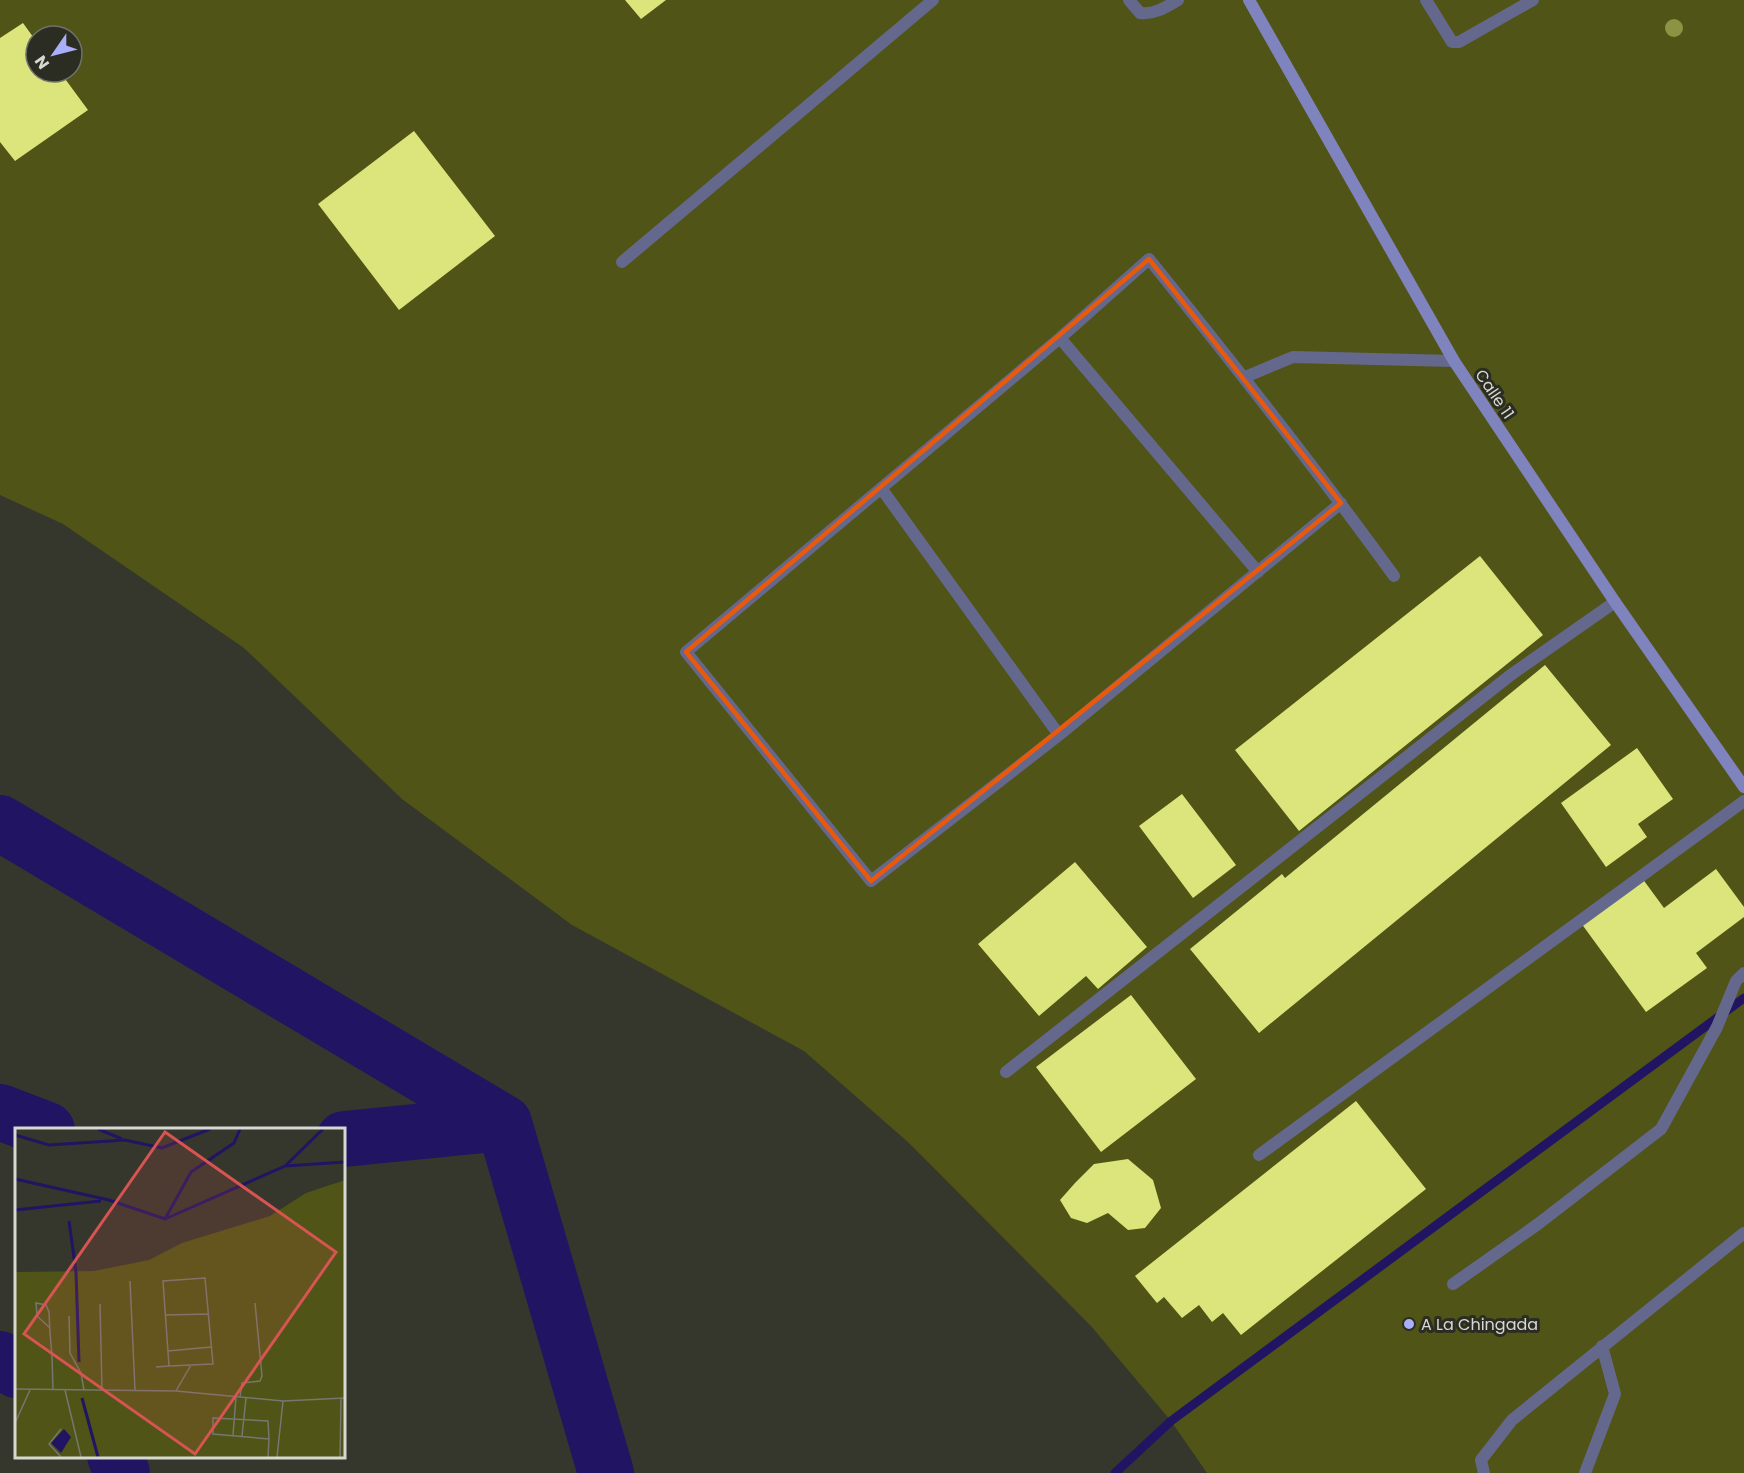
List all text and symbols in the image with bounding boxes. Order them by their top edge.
north arrow [24,24,84,84]
text: N [29,51,55,74]
street label: Calle 11 [1470,365,1520,424]
inset map [15,1128,345,1458]
place label: A La Chingada [1421,1313,1538,1336]
marker: A La Chingada [1402,1317,1416,1331]

